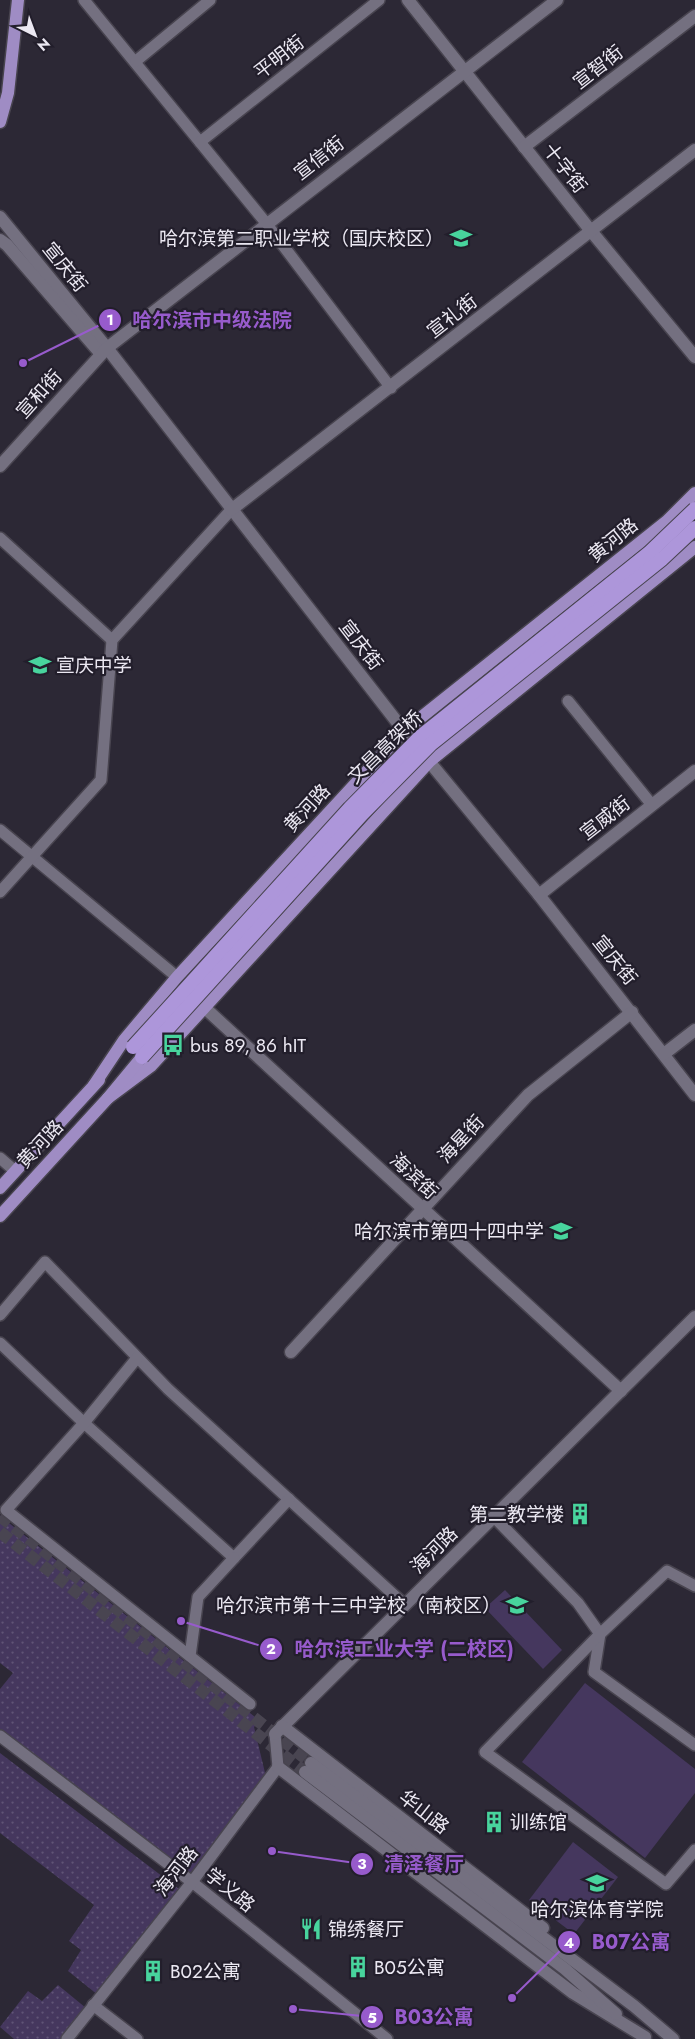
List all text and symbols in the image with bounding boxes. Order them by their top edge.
north arrow [10,10,60,60]
street label: 平明街 [248,29,310,85]
text: N [33,34,55,56]
street label: 宣智街 [567,39,629,95]
street label: 宣信街 [288,130,350,186]
street label: 十字街 [537,137,593,199]
place label: 哈尔滨第二职业学校（国庆校区） [159,225,444,252]
school or university icon: 哈尔滨第二职业学校（国庆校区） [448,225,474,251]
street label: 宣庆街 [37,236,93,298]
street label: 宣礼街 [421,288,483,344]
callout: 哈尔滨市中级法院 [97,302,302,337]
text: 哈尔滨市中级法院 [132,306,292,335]
text: 1 [106,309,114,331]
street label: 宣和街 [10,364,68,424]
street label: 黄河路 [582,512,644,568]
street label: 宣庆街 [333,614,389,676]
school or university icon: 宣庆中学 [27,652,53,678]
place label: 宣庆中学 [56,652,132,679]
street label: 文昌高架桥 [341,704,429,790]
street label: 黄河路 [278,778,336,838]
street label: 宣威街 [574,790,636,846]
street label: 宣庆街 [587,929,643,991]
bus stop icon: bus 89, 86 hIT [160,1032,186,1058]
place label: bus 89, 86 hIT [190,1032,306,1059]
street label: 海星街 [432,1109,490,1169]
street label: 黄河路 [11,1114,69,1174]
street label: 海滨街 [384,1147,444,1205]
place label: 哈尔滨市第四十四中学 [354,1218,544,1245]
school or university icon: 哈尔滨市第四十四中学 [548,1218,574,1244]
place label: 第二教学楼 [469,1501,564,1528]
building icon: 第二教学楼 [567,1501,593,1527]
street label: 海河路 [404,1520,464,1580]
place label: 哈尔滨市第十三中学校（南校区） [216,1592,501,1619]
school or university icon: 哈尔滨市第十三中学校（南校区） [504,1592,530,1618]
callout: 哈尔滨工业大学 (二校区) [259,1631,523,1666]
text: 哈尔滨工业大学 (二校区) [294,1635,514,1664]
text: 2 [266,1638,276,1660]
street label: 华山路 [393,1784,455,1840]
building icon: 训练馆 [481,1809,507,1835]
place label: 训练馆 [510,1809,567,1836]
street label: 海河路 [148,1840,204,1902]
callout: 清泽餐厅 [349,1846,474,1881]
text: 清泽餐厅 [384,1850,464,1879]
text: 3 [357,1853,367,1875]
street label: 学义路 [199,1862,261,1918]
school or university icon: 哈尔滨体育学院 [584,1870,610,1896]
place label: 哈尔滨体育学院 [530,1896,664,1923]
restaurant icon: 锦绣餐厅 [298,1916,324,1942]
place label: 锦绣餐厅 [328,1916,404,1943]
callout: B07公寓 [557,1925,680,1960]
text: B07公寓 [592,1928,670,1957]
text: 4 [564,1932,574,1954]
building icon: B05公寓 [345,1954,371,1980]
place label: B05公寓 [374,1954,445,1981]
building icon: B02公寓 [140,1958,166,1984]
place label: B02公寓 [170,1958,241,1985]
callout: B03公寓 [359,2000,483,2035]
text: B03公寓 [395,2003,473,2032]
text: 5 [367,2007,377,2029]

